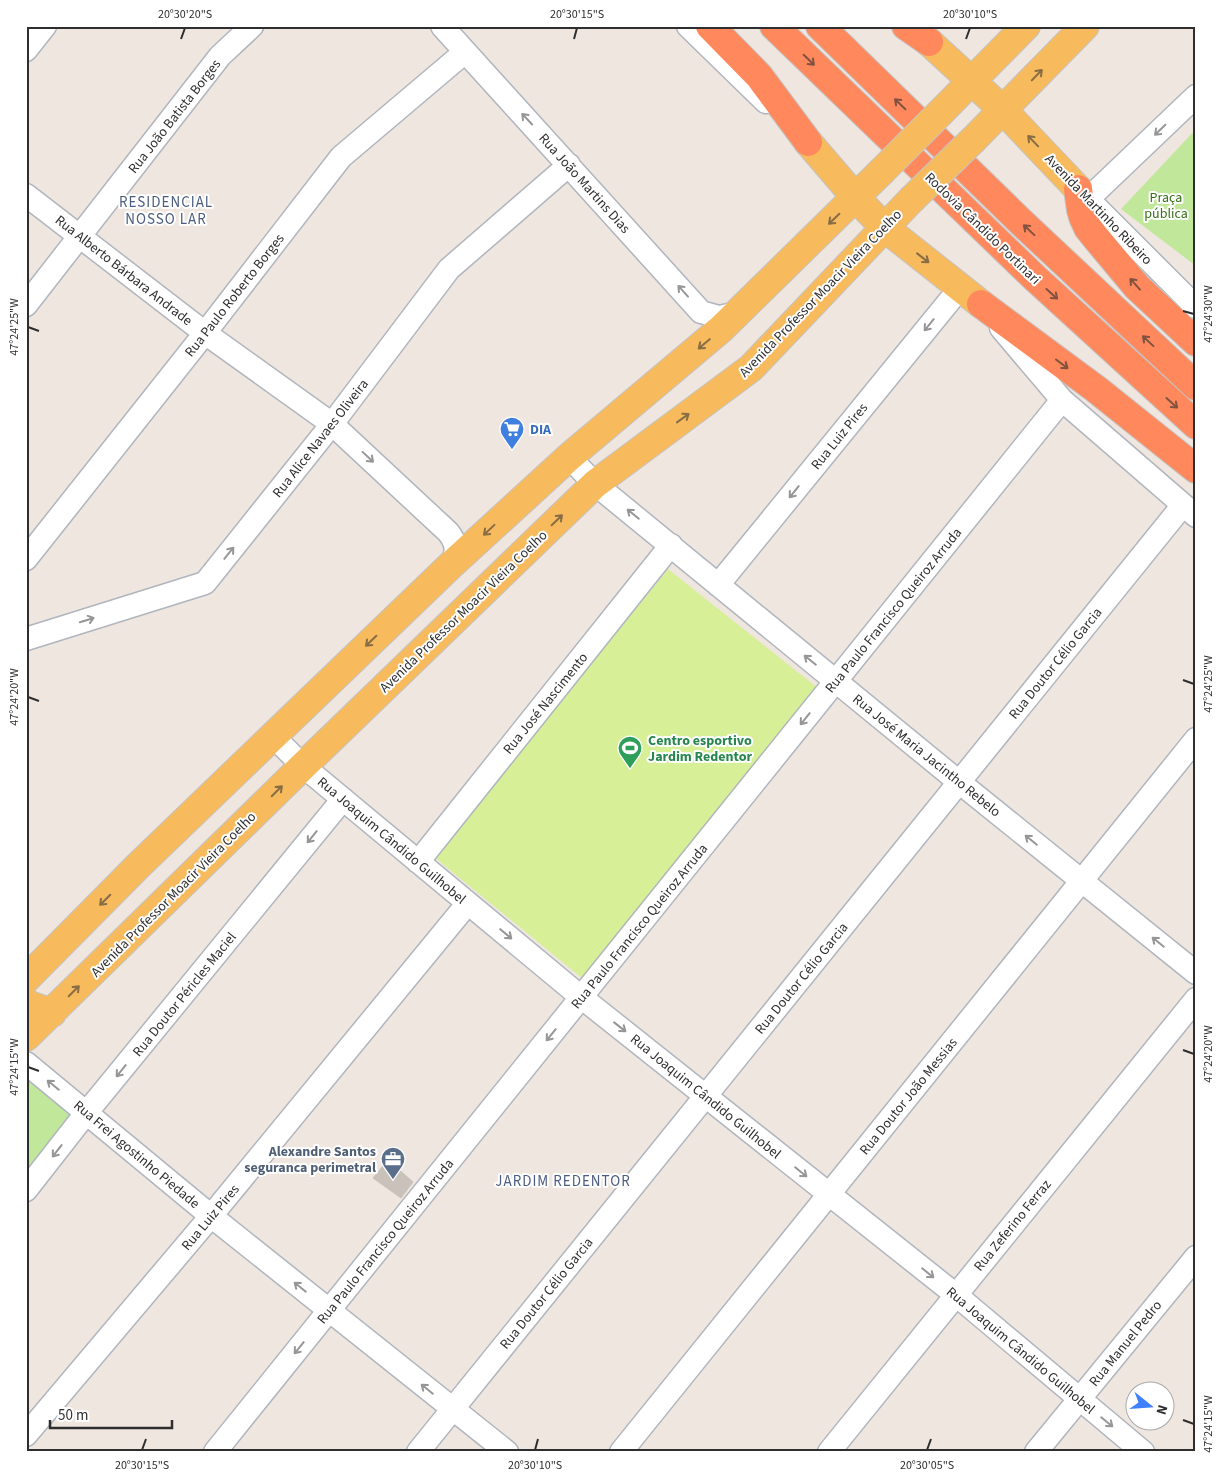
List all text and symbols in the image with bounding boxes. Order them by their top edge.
text: 20°30'20"S [158,6,212,23]
text: 20°30'15"S [550,6,604,23]
text: 20°30'10"S [943,6,997,23]
one-way arrow [802,54,815,66]
street label: Rua João Batista Borges [124,55,226,178]
one-way arrow [1031,69,1043,81]
one-way arrow [894,98,906,110]
one-way arrow [521,112,533,125]
one-way arrow [1154,124,1167,136]
street label: Rua João Martins Dias [534,129,635,238]
one-way arrow [1027,134,1039,147]
street label: Avenida Martinho Ribeiro [1040,150,1157,270]
street label: Rodovia Cândido Portinari [920,168,1045,289]
park label: Praça pública [1144,188,1188,224]
district label: RESIDENCIAL NOSSO LAR [119,192,213,230]
street label: Avenida Professor Moacir Vieira Coelho [735,205,907,382]
street label: Rua Alberto Bárbara Andrade [50,211,196,331]
one-way arrow [828,213,841,225]
one-way arrow [1023,224,1036,236]
street label: Rua Paulo Roberto Borges [180,230,289,361]
one-way arrow [916,253,929,264]
one-way arrow [1129,278,1141,291]
one-way arrow [677,284,689,297]
text: 47°24'30"W [1200,285,1217,343]
one-way arrow [1046,288,1058,300]
text: 47°24'25"W [6,298,23,356]
one-way arrow [924,319,935,332]
one-way arrow [1141,335,1154,347]
one-way arrow [698,338,711,349]
one-way arrow [1055,359,1069,369]
street label: Rua Alice Navaes Oliveira [268,375,374,502]
one-way arrow [1166,398,1179,409]
street label: Rua Luiz Pires [807,399,873,474]
one-way arrow [676,413,690,423]
supermarket icon: DIA [499,416,525,450]
place label: DIA [530,420,552,440]
one-way arrow [361,451,374,463]
one-way arrow [788,485,799,498]
one-way arrow [627,509,640,520]
one-way arrow [551,514,563,526]
one-way arrow [483,524,496,536]
street label: Rua Paulo Francisco Queiroz Arruda [821,524,967,698]
street label: Avenida Professor Moacir Vieira Coelho [375,526,552,698]
one-way arrow [224,546,235,559]
street label: Rua Doutor Célio Garcia [1004,603,1107,724]
one-way arrow [79,614,95,624]
one-way arrow [364,635,377,647]
street label: Rua José Nascimento [499,649,593,759]
one-way arrow [804,654,817,666]
text: 47°24'25"W [1200,655,1217,713]
text: 47°24'20"W [6,668,23,726]
street label: Rua José Maria Jacintho Rebelo [848,690,1005,822]
one-way arrow [800,712,811,725]
place label: Centro esportivo Jardim Redentor [648,731,752,767]
sports icon: Centro esportivo Jardim Redentor [617,735,643,769]
street label: Rua Joaquim Cândido Guilhobel [313,772,470,909]
one-way arrow [271,785,283,797]
street label: Avenida Professor Moacir Vieira Coelho [87,808,261,982]
one-way arrow [307,830,318,843]
one-way arrow [1025,835,1038,846]
street label: Rua Paulo Francisco Queiroz Arruda [567,840,713,1014]
one-way arrow [99,894,111,906]
street label: Rua Doutor Célio Garcia [750,918,853,1039]
street label: Rua Doutor Péricles Maciel [128,928,242,1061]
one-way arrow [499,929,512,940]
one-way arrow [1152,937,1165,948]
one-way arrow [68,985,80,997]
one-way arrow [613,1021,626,1032]
text: 47°24'20"W [1200,1025,1217,1083]
one-way arrow [545,1028,556,1041]
street label: Rua Joaquim Cândido Guilhobel [626,1030,785,1164]
street label: Rua Doutor João Messias [855,1034,963,1160]
text: 47°24'15"W [6,1038,23,1096]
one-way arrow [115,1064,126,1077]
one-way arrow [47,1079,60,1090]
street label: Rua Frei Agostinho Piedade [69,1096,204,1214]
place label: Alexandre Santos seguranca perimetral [244,1142,376,1178]
one-way arrow [52,1144,62,1158]
office icon: Alexandre Santos seguranca perimetral [380,1146,406,1180]
street label: Rua Paulo Francisco Queiroz Arruda [313,1155,459,1329]
one-way arrow [794,1166,807,1177]
district label: JARDIM REDENTOR [495,1171,631,1192]
street label: Rua Zeferino Ferraz [969,1175,1056,1276]
street label: Rua Luiz Pires [177,1180,244,1255]
street label: Rua Doutor Célio Garcia [495,1233,598,1354]
one-way arrow [921,1268,934,1279]
one-way arrow [294,1282,307,1293]
street label: Rua Joaquim Cândido Guilhobel [942,1282,1099,1419]
street label: Rua Manuel Pedro [1085,1296,1167,1391]
one-way arrow [293,1341,304,1354]
north arrow [1124,1380,1174,1430]
one-way arrow [421,1383,434,1394]
text: 47°24'15"W [1200,1395,1217,1453]
scale bar [50,1398,172,1430]
text: N [1151,1402,1172,1417]
text: 50 m [58,1405,88,1426]
one-way arrow [1100,1417,1113,1428]
text: 20°30'15"S [115,1457,169,1474]
text: 20°30'10"S [508,1457,562,1474]
text: 20°30'05"S [900,1457,954,1474]

